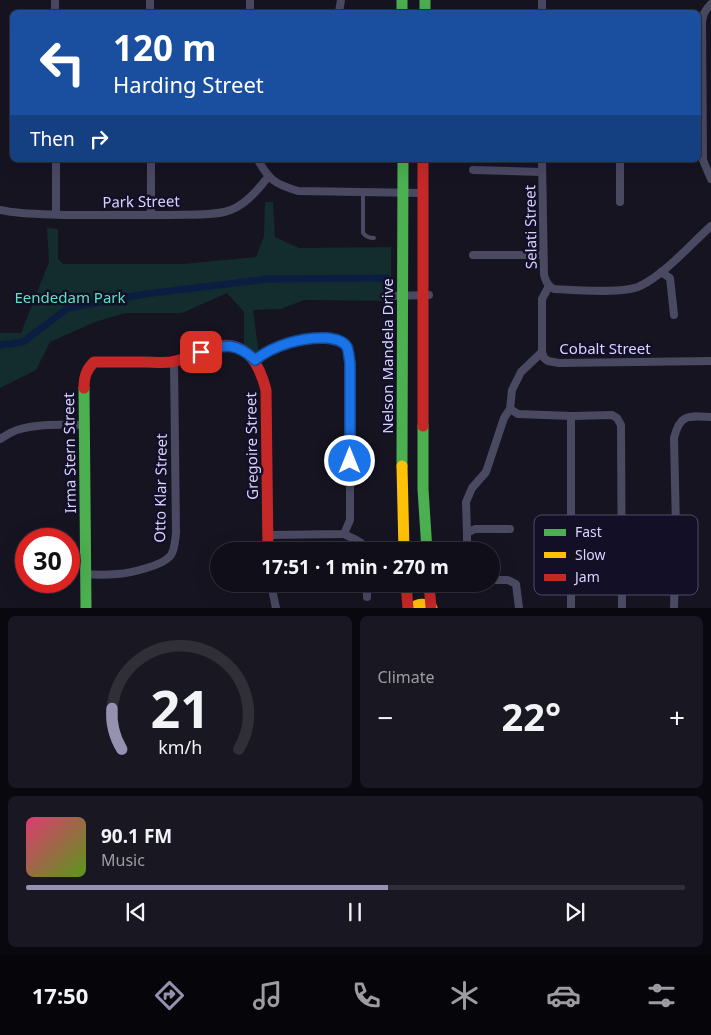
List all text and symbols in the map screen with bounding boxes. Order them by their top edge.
text: 120 m [113,24,216,71]
icon: left [30,30,95,95]
text: Harding Street [113,69,264,99]
icon: right [85,125,113,153]
text: Then [30,126,75,152]
street label: Selati Street [519,184,541,269]
street label: Park Street [102,190,180,212]
street label: Nelson Mandela Drive [377,278,397,434]
park label: Eendedam Park [14,287,126,307]
pin [180,331,222,373]
icon: arrive [187,338,215,366]
street label: Cobalt Street [559,338,651,358]
street label: Gregoire Street [240,391,262,500]
street label: Irma Stern Street [58,392,80,514]
street label: Otto Klar Street [149,433,171,543]
position arrow [323,434,375,486]
legend [534,515,698,595]
text: Fast [575,522,602,541]
speed limit sign: 30 [15,528,80,593]
text: Slow [575,545,606,564]
text: 17:51 · 1 min · 270 m [261,554,449,580]
text: Jam [573,567,600,586]
text: Climate [378,666,435,688]
text: 21 [150,672,210,743]
text: 22° [501,690,561,742]
text: − [378,698,394,736]
text: + [669,698,685,736]
text: km/h [158,735,202,759]
text: 90.1 FM [101,823,172,849]
text: Music [101,849,145,871]
icon: previous [122,898,150,926]
icon: pause [341,898,369,926]
icon: next [561,898,589,926]
icon: directions [152,978,187,1013]
icon: music [250,978,285,1013]
icon: phone [349,978,384,1013]
icon: climate [447,978,482,1013]
icon: car [546,978,581,1013]
icon: filters [644,978,679,1013]
text: 17:50 [32,980,88,1010]

